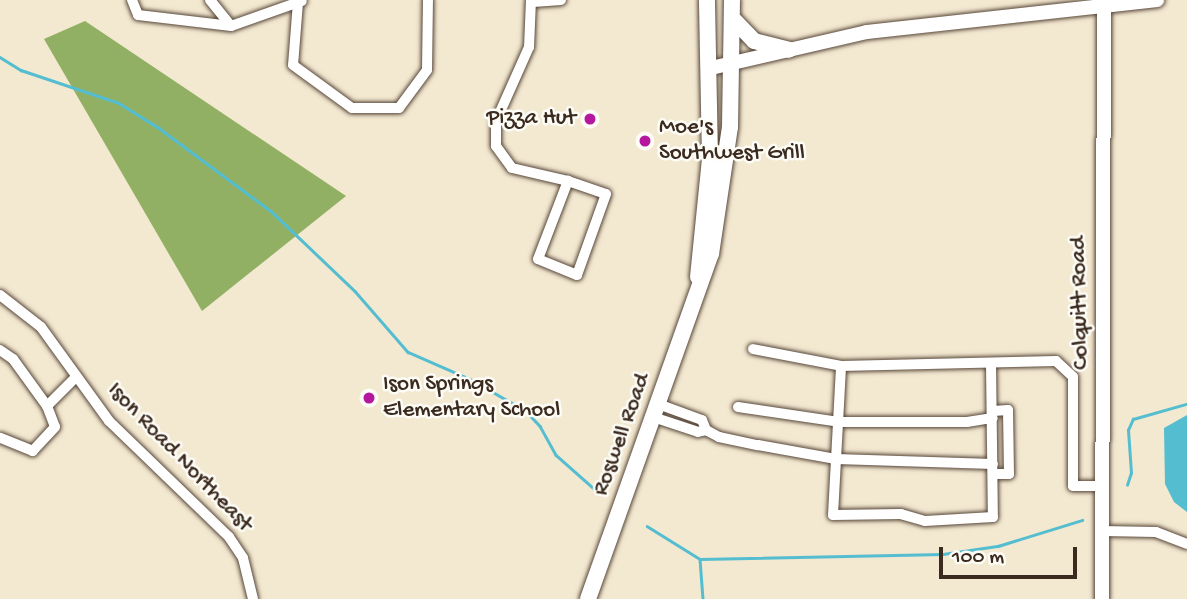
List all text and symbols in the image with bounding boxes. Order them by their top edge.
place label: Pizza Hut [487,105,576,133]
marker: Pizza Hut [582,111,598,127]
place label: Moe's Southwest Grill [659,114,805,168]
marker: Moe's Southwest Grill [637,133,653,149]
street label: Colquitt Road [1066,236,1096,370]
street label: Roswell Road [588,370,658,500]
place label: Ison Springs Elementary School [383,371,560,425]
street label: Ison Road Northeast [101,377,257,539]
marker: Ison Springs Elementary School [361,390,377,406]
scale bar [942,532,1080,576]
text: 100 m [952,546,1004,571]

